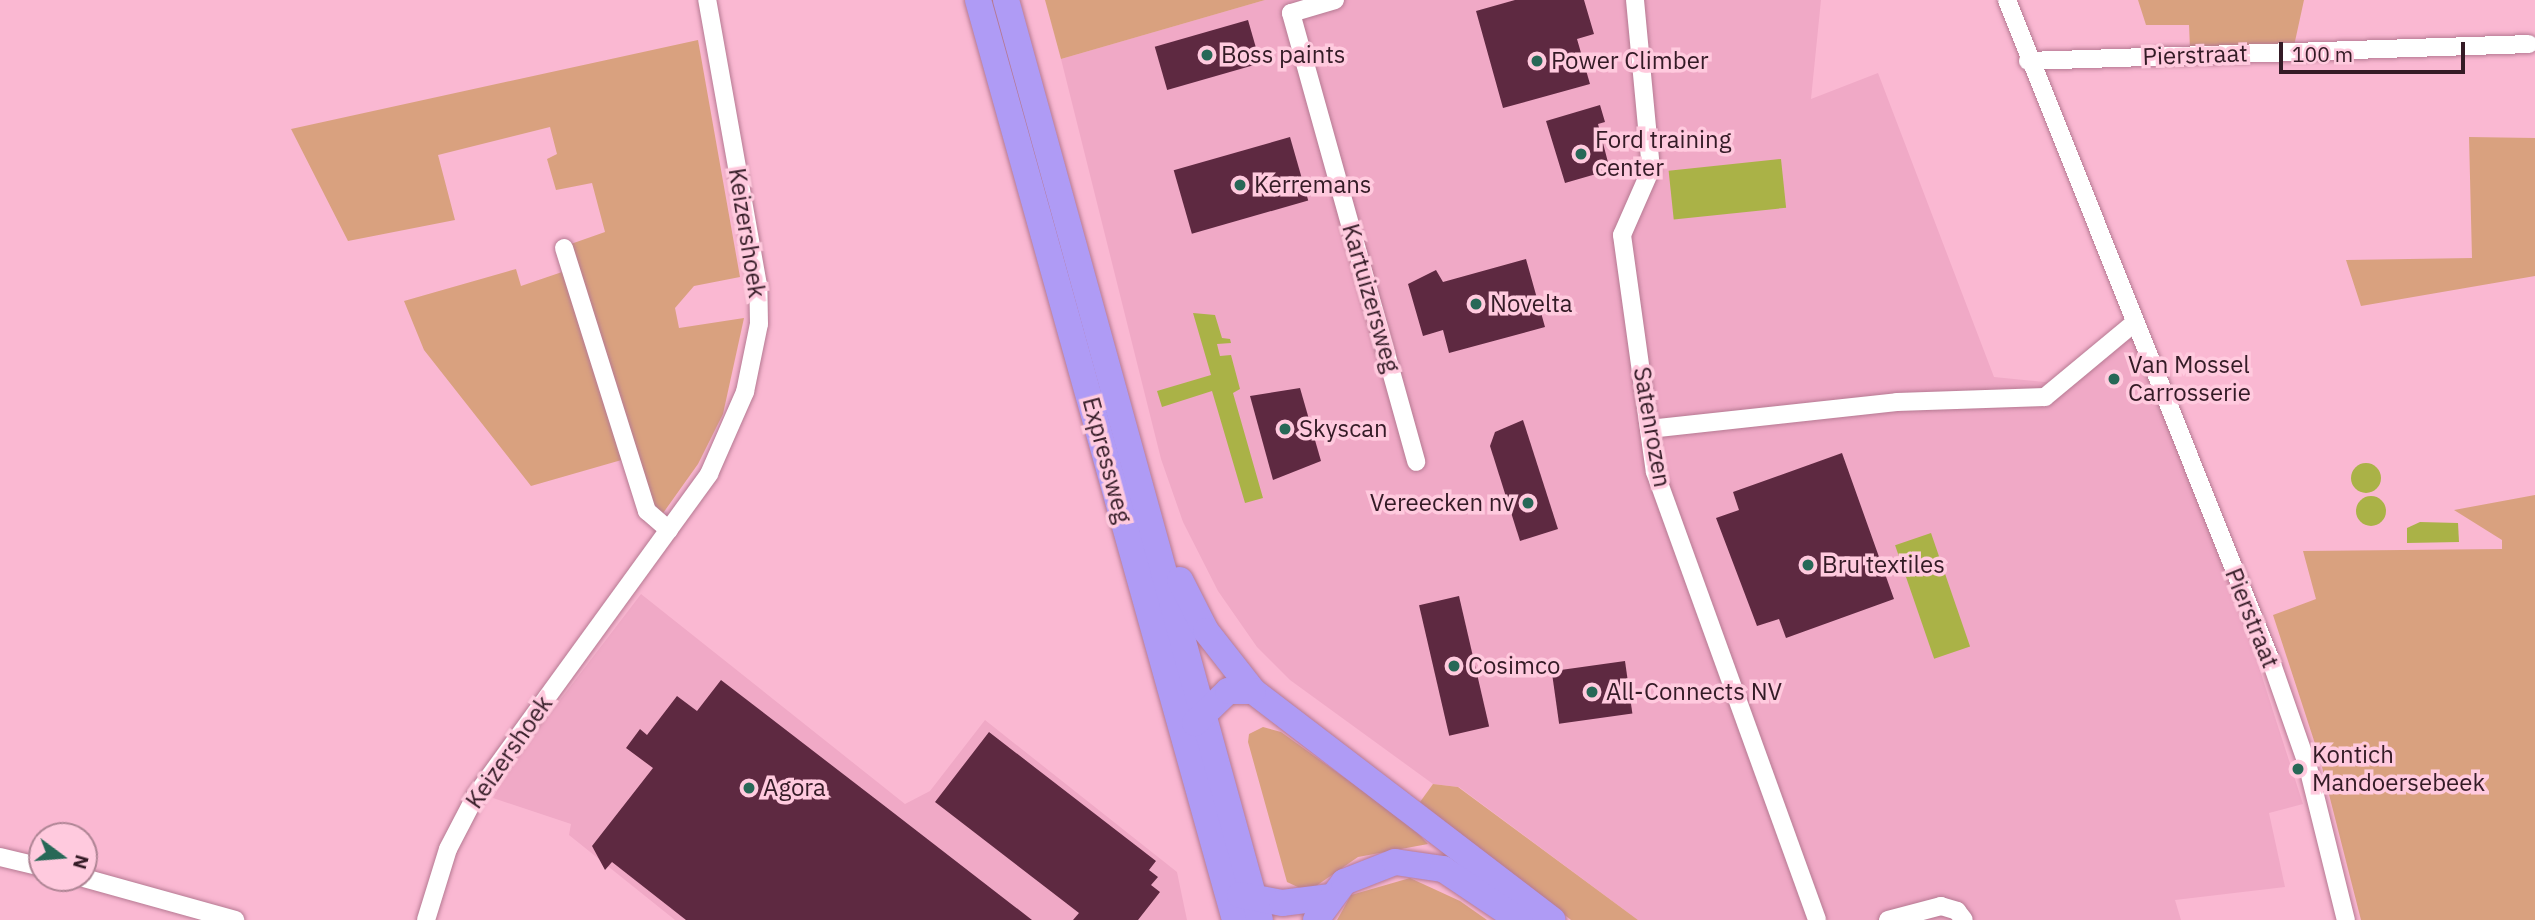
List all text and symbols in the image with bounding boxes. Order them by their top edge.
scale bar [2283,28,2468,72]
street label: Pierstraat [2142,39,2248,71]
text: 100 m [2292,40,2353,68]
place label: Boss paints [1221,41,1345,69]
marker: Boss paints [1199,47,1215,63]
place label: Power Climber [1551,47,1709,75]
marker: Power Climber [1529,53,1545,69]
place label: Ford training center [1595,126,1731,182]
marker: Ford training center [1573,146,1589,162]
street label: Keizershoek [723,166,771,300]
place label: Kerremans [1254,171,1372,199]
marker: Kerremans [1232,177,1248,193]
street label: Kartuizersweg [1336,220,1406,376]
place label: Novelta [1490,290,1573,318]
marker: Novelta [1468,296,1484,312]
place label: Van Mossel Carrosserie [2128,351,2251,407]
street label: Satenrozen [1627,365,1677,489]
marker: Van Mossel Carrosserie [2106,371,2122,387]
street label: Expressweg [1076,394,1138,526]
place label: Skyscan [1299,415,1388,443]
marker: Skyscan [1277,421,1293,437]
place label: Vereecken nv [1370,489,1514,517]
marker: Vereecken nv [1520,495,1536,511]
place label: Bru textiles [1822,551,1945,579]
marker: Bru textiles [1800,557,1816,573]
street label: Pierstraat [2219,564,2285,672]
place label: Cosimco [1468,652,1560,680]
marker: Cosimco [1446,658,1462,674]
place label: All-Connects NV [1606,678,1782,706]
marker: All-Connects NV [1584,684,1600,700]
street label: Keizershoek [460,690,558,814]
place label: Kontich Mandoersebeek [2312,741,2485,797]
marker: Kontich Mandoersebeek [2290,761,2306,777]
place label: Agora [763,774,826,802]
marker: Agora [741,780,757,796]
north arrow [28,822,98,892]
text: N [68,852,95,872]

